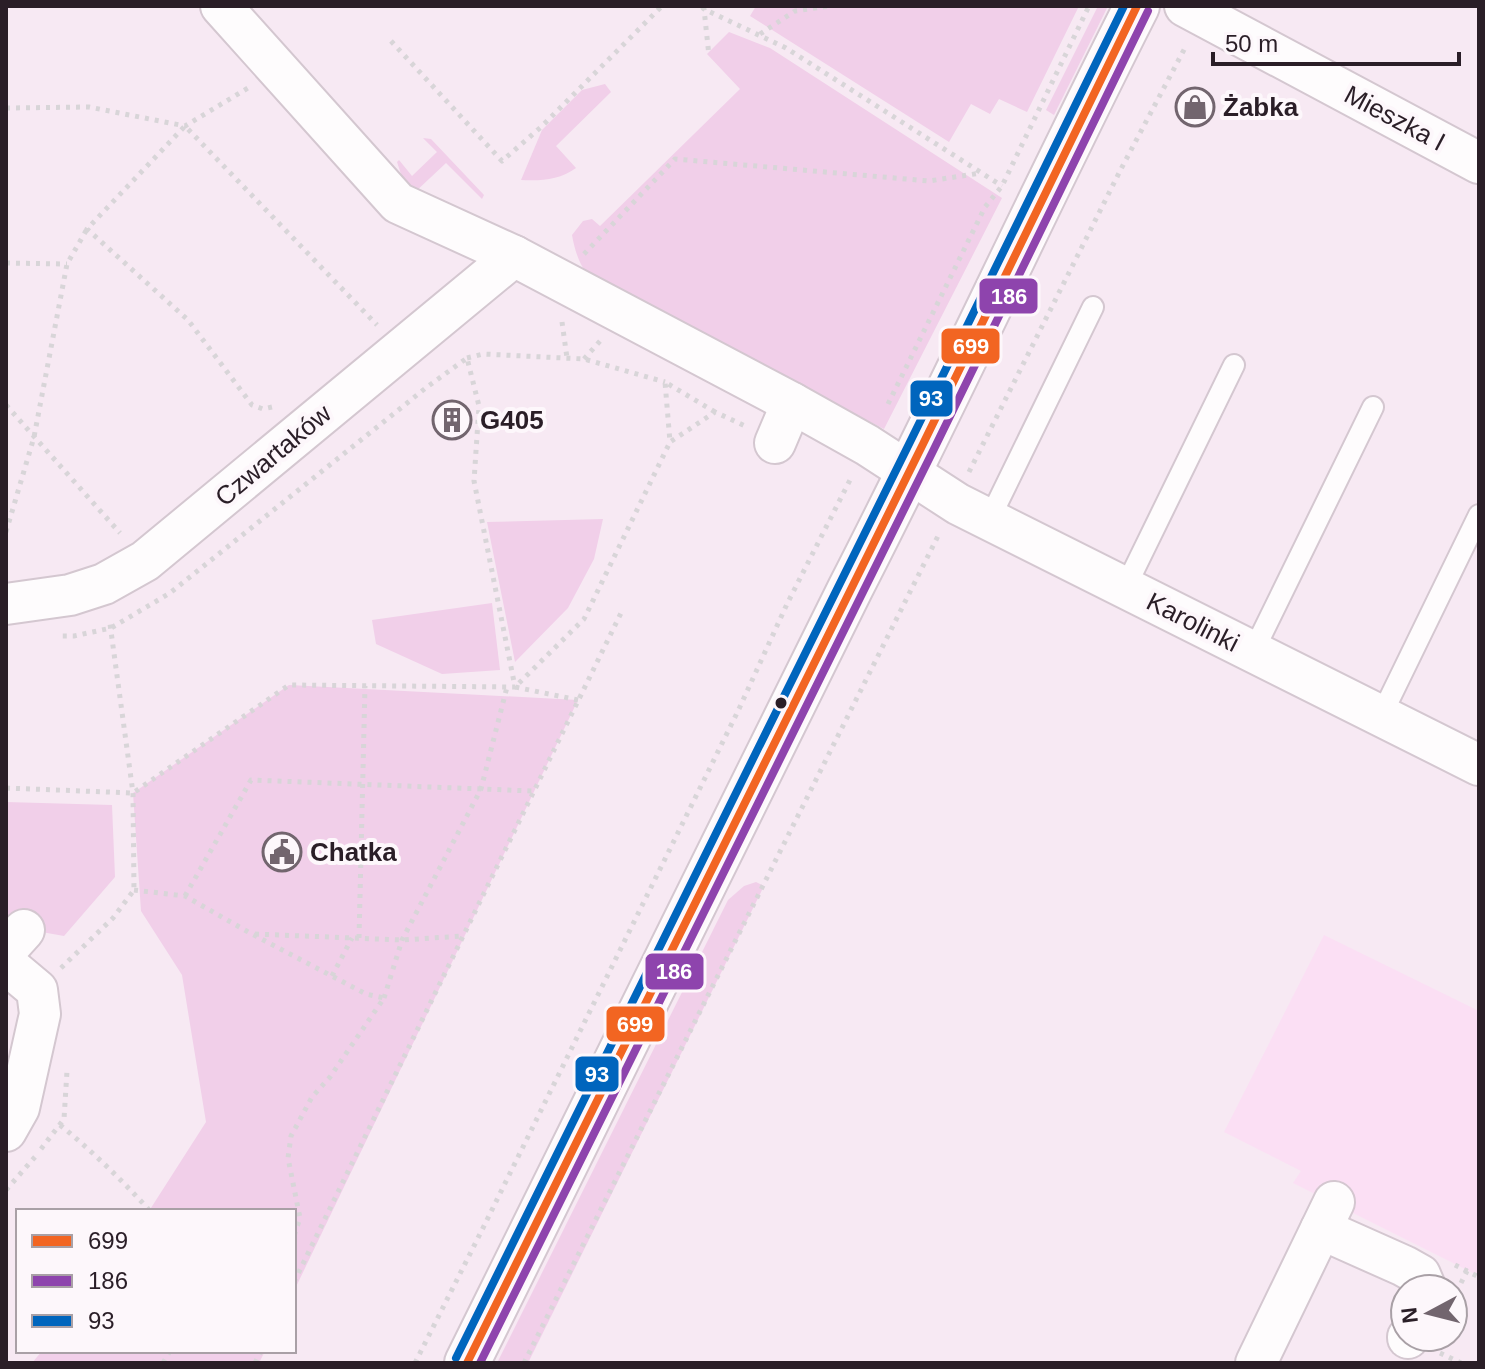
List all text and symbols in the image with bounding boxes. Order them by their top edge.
scale bar [1213,16,1459,66]
text: 50 m [1225,30,1278,57]
street label: Mieszka I [1339,79,1451,157]
shop icon: Żabka [1174,86,1216,128]
place label: Żabka [1223,92,1299,122]
line badge: 186 [978,277,1039,315]
text: 186 [991,284,1027,309]
line badge: 699 [940,327,1001,365]
text: 699 [953,334,989,359]
line badge: 93 [909,379,954,418]
text: 93 [919,386,943,411]
street label: Czwartaków [209,398,337,512]
building icon: G405 [431,399,473,441]
place label: G405 [480,405,544,435]
street label: Karolinki [1142,586,1244,658]
unlabelled marker [773,695,789,711]
public building icon: Chatka [261,831,303,873]
place label: Chatka [310,837,397,867]
line badge: 186 [644,952,705,991]
text: 186 [656,959,692,984]
line badge: 699 [605,1005,666,1043]
text: 699 [617,1012,653,1037]
line badge: 93 [574,1055,620,1093]
text: 93 [585,1062,609,1087]
legend [16,1209,296,1353]
text: 699 [88,1227,128,1254]
text: 186 [88,1267,128,1294]
north arrow [1389,1273,1469,1353]
text: N [1396,1306,1423,1325]
text: 93 [88,1307,115,1334]

